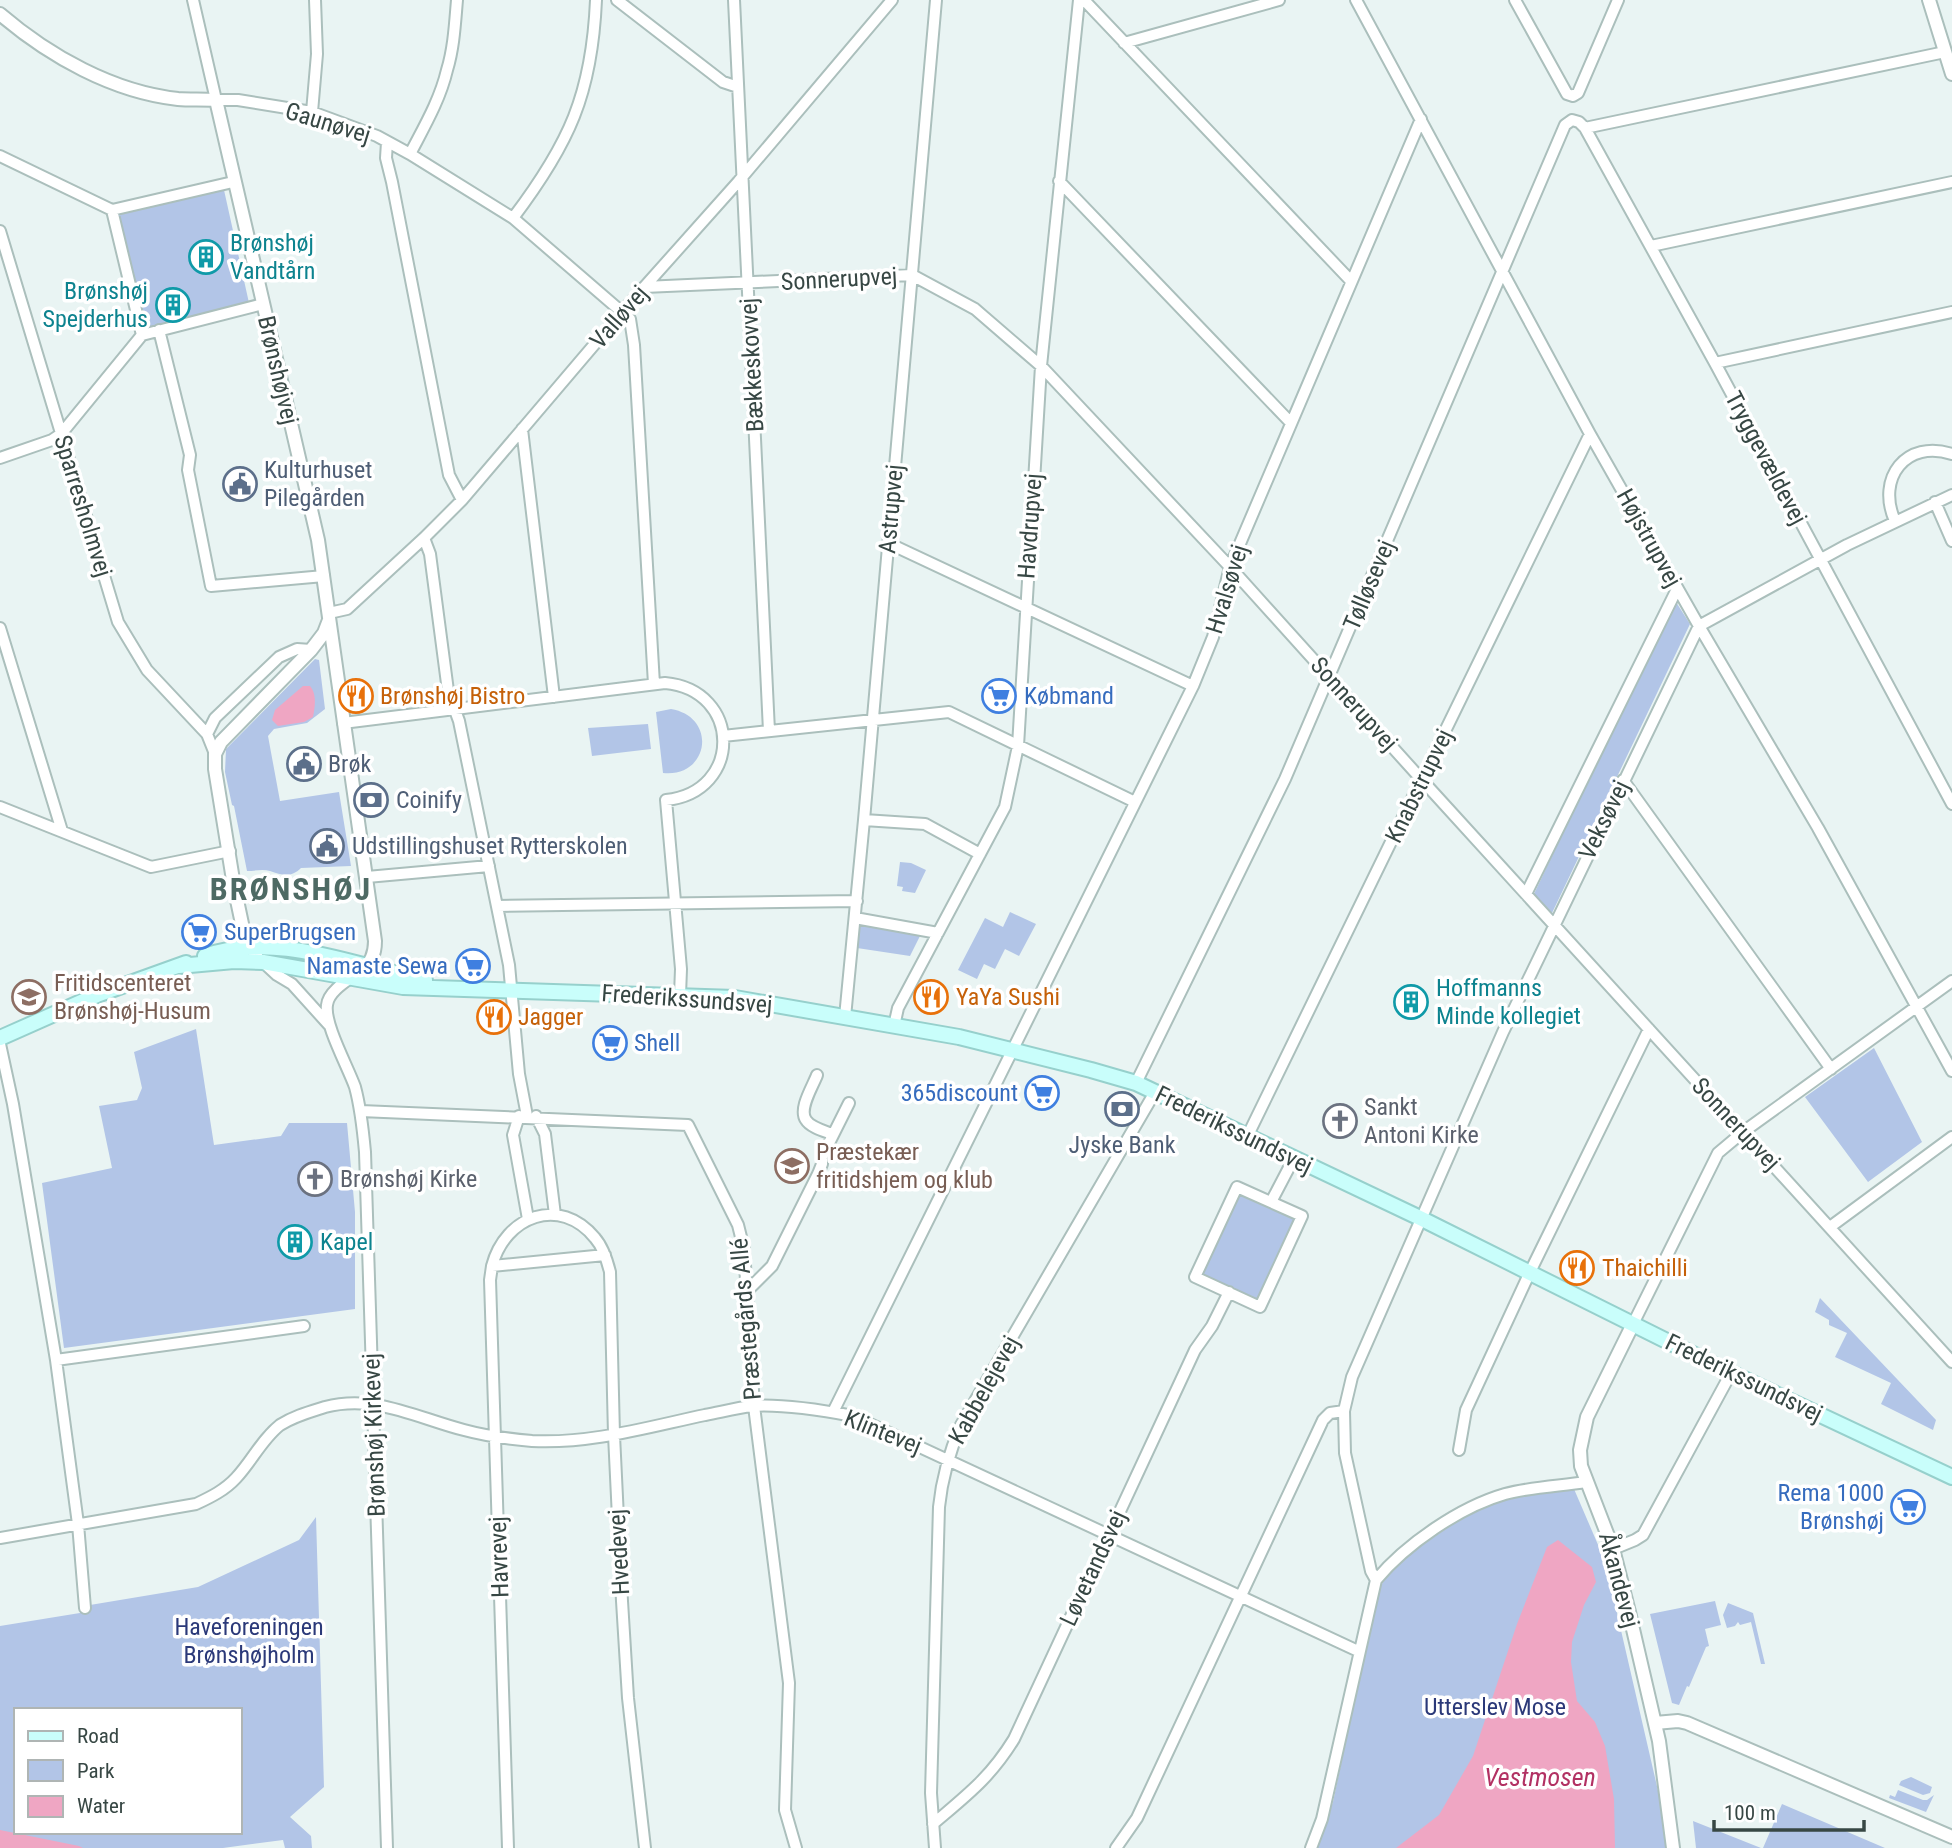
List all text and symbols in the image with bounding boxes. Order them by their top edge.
street label: Gaunøvej [282,97,374,149]
place label: Brønshøj Vandtårn [230,229,315,285]
building icon: Brønshøj Vandtårn [187,238,225,276]
street label: Sonnerupvej [780,262,898,296]
place label: Brønshøj Spejderhus [42,277,148,333]
street label: Valløvej [584,280,654,354]
building icon: Brønshøj Spejderhus [154,286,192,324]
street label: Bækkeskovvej [735,297,769,433]
street label: Brønshøjvej [252,313,304,427]
street label: Tryggevældevej [1719,387,1813,529]
street label: Sparresholmvej [48,432,118,580]
place label: Kulturhuset Pilegården [264,456,372,512]
street label: Astrupvej [873,463,909,555]
public building icon: Kulturhuset Pilegården [221,465,259,503]
street label: Havdrupvej [1012,472,1048,580]
street label: Højstrupvej [1611,484,1687,592]
street label: Tølløsevej [1338,536,1400,634]
street label: Hvalsøvej [1200,541,1254,637]
street label: Sonnerupvej [1305,651,1403,757]
restaurant icon: Brønshøj Bistro [337,677,375,715]
supermarket icon: Købmand [980,677,1018,715]
place label: Brønshøj Bistro [380,682,525,710]
place label: Købmand [1024,682,1114,710]
street label: Knabstrupvej [1379,725,1459,847]
public building icon: Brøk [285,745,323,783]
place label: Brøk [328,750,371,778]
street label: Veksøvej [1573,776,1635,864]
bank icon: Coinify [352,781,390,819]
place label: Coinify [396,786,462,814]
public building icon: Udstillingshuset Rytterskolen [308,827,346,865]
place label: Udstillingshuset Rytterskolen [352,832,628,860]
district label: BRØNSHØJ [210,870,372,908]
supermarket icon: SuperBrugsen [180,913,218,951]
place label: SuperBrugsen [224,918,356,946]
supermarket icon: Namaste Sewa [454,947,492,985]
place label: Namaste Sewa [306,952,448,980]
place label: Fritidscenteret Brønshøj-Husum [54,969,211,1025]
place label: Hoffmanns Minde kollegiet [1436,974,1581,1030]
school or university icon: Fritidscenteret Brønshøj-Husum [10,978,48,1016]
restaurant icon: YaYa Sushi [912,978,950,1016]
street label: Frederikssundsvej [601,979,773,1019]
place label: YaYa Sushi [956,983,1060,1011]
building icon: Hoffmanns Minde kollegiet [1392,983,1430,1021]
restaurant icon: Jagger [475,998,513,1036]
place label: Jagger [518,1003,583,1031]
supermarket icon: Shell [591,1024,629,1062]
place label: Shell [634,1029,680,1057]
street label: Sonnerupvej [1686,1072,1786,1176]
supermarket icon: 365discount [1023,1074,1061,1112]
place label: 365discount [901,1079,1018,1107]
street label: Frederikssundsvej [1151,1080,1317,1180]
bank icon: Jyske Bank [1103,1090,1141,1128]
place label: Sankt Antoni Kirke [1364,1093,1479,1149]
church icon: Sankt Antoni Kirke [1321,1102,1359,1140]
place label: Jyske Bank [1069,1131,1176,1159]
place label: Præstekær fritidshjem og klub [816,1138,993,1194]
school or university icon: Præstekær fritidshjem og klub [773,1147,811,1185]
church icon: Brønshøj Kirke [296,1160,334,1198]
place label: Brønshøj Kirke [340,1165,477,1193]
building icon: Kapel [276,1223,314,1261]
place label: Kapel [320,1228,373,1256]
street label: Præstegårds Allé [725,1237,767,1401]
restaurant icon: Thaichilli [1558,1249,1596,1287]
place label: Thaichilli [1602,1254,1688,1282]
street label: Frederikssundsvej [1661,1328,1827,1428]
street label: Kabbelejevej [943,1331,1025,1449]
street label: Brønshøj Kirkevej [357,1353,391,1517]
street label: Klintevej [840,1404,926,1460]
place label: Rema 1000 Brønshøj [1778,1479,1884,1535]
supermarket icon: Rema 1000 Brønshøj [1889,1488,1927,1526]
street label: Løvetandsvej [1054,1506,1132,1630]
street label: Hvedevej [603,1508,635,1596]
street label: Havrevej [484,1516,514,1598]
street label: Åkandevej [1593,1529,1646,1631]
park label: Haveforeningen Brønshøjholm [174,1613,324,1669]
park label: Utterslev Mose [1424,1693,1566,1721]
legend [14,1708,242,1834]
text: Road [77,1724,119,1748]
text: Park [77,1759,115,1783]
water label: Vestmosen [1484,1762,1596,1792]
scale bar [1714,1788,1864,1832]
text: Water [77,1794,125,1818]
text: 100 m [1724,1801,1776,1825]

